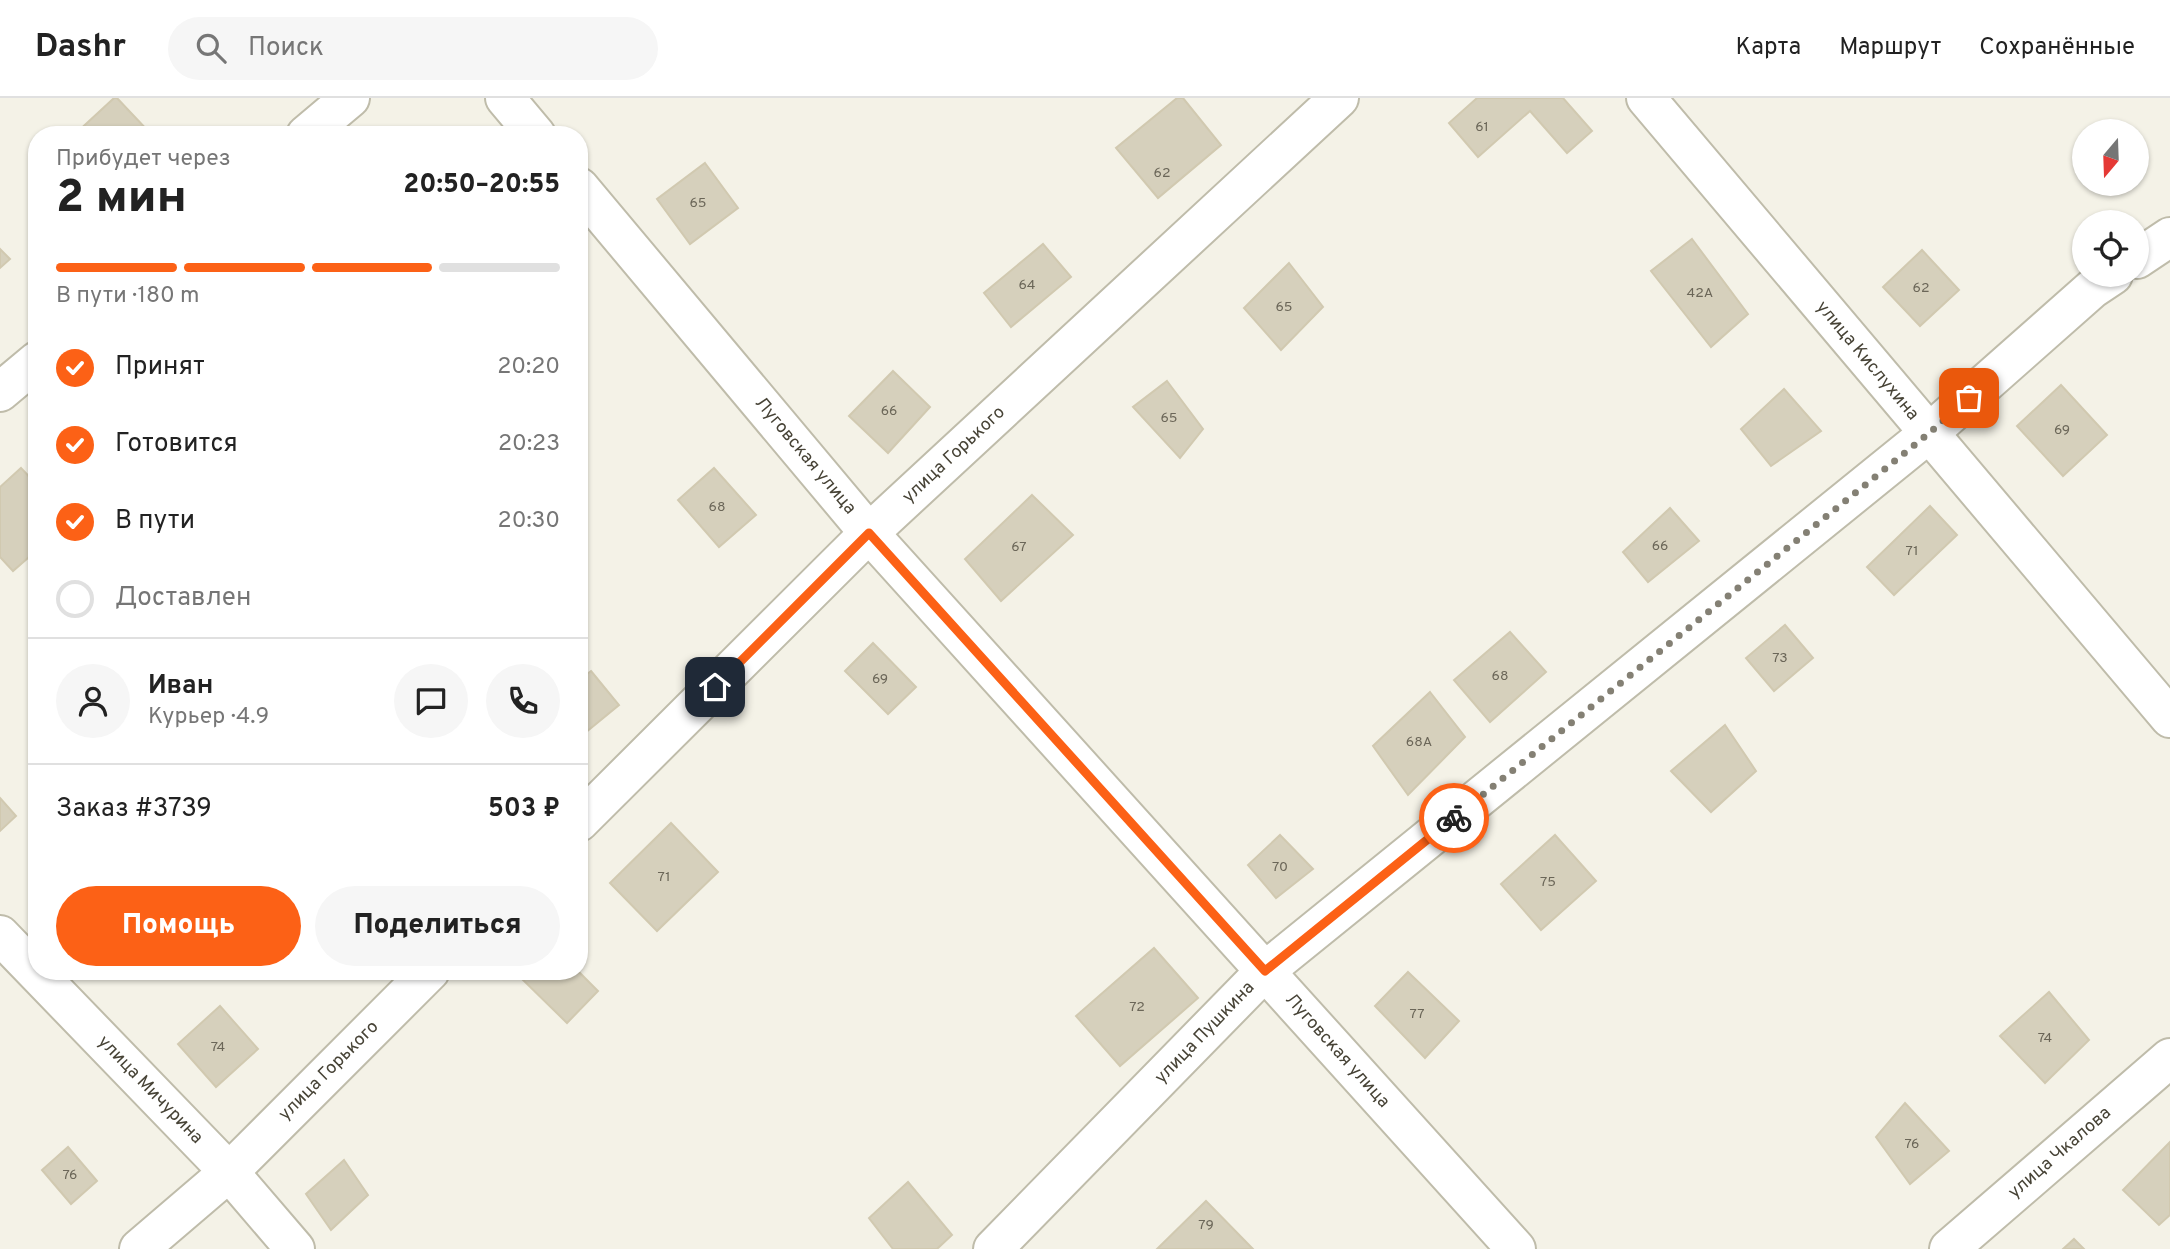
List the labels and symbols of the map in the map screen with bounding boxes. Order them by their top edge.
house number: 61 [1475,119,1489,136]
north arrow [2072,119,2149,196]
house number: 62 [1154,165,1170,182]
house number: 65 [689,195,707,212]
house number: 64 [1018,277,1036,294]
house number: 62 [1913,280,1929,297]
house number: 42А [1687,285,1713,302]
street label: улица Кислухина [1810,297,1924,425]
house number: 65 [1275,299,1293,316]
pin [1939,368,1999,428]
street label: Луговская улица [749,393,861,519]
street label: улица Горького [898,401,1010,509]
house number: 66 [881,403,897,420]
house number: 65 [1160,410,1178,427]
house number: 69 [2054,422,2070,439]
house number: 68 [709,499,725,516]
house number: 66 [1652,538,1668,555]
house number: 67 [1011,539,1027,556]
house number: 71 [1906,543,1918,560]
house number: 73 [1772,650,1788,667]
pin [685,657,745,717]
house number: 68 [1492,668,1508,685]
house number: 69 [872,671,888,688]
house number: 68А [1406,734,1432,751]
courier [1419,783,1489,853]
house number: 70 [1272,859,1288,876]
house number: 71 [658,869,670,886]
house number: 75 [1540,874,1556,891]
street label: улица Пушкина [1150,977,1260,1089]
street label: Луговская улица [1279,989,1395,1113]
house number: 72 [1129,999,1145,1016]
house number: 77 [1409,1006,1425,1023]
street label: улица Горького [274,1016,384,1126]
house number: 74 [2038,1030,2052,1047]
street label: улица Мичурина [92,1031,208,1149]
house number: 74 [211,1039,225,1056]
street label: улица Чкалова [2004,1102,2116,1204]
house number: 76 [1905,1136,1919,1153]
house number: 76 [63,1167,77,1184]
house number: 79 [1198,1217,1214,1234]

